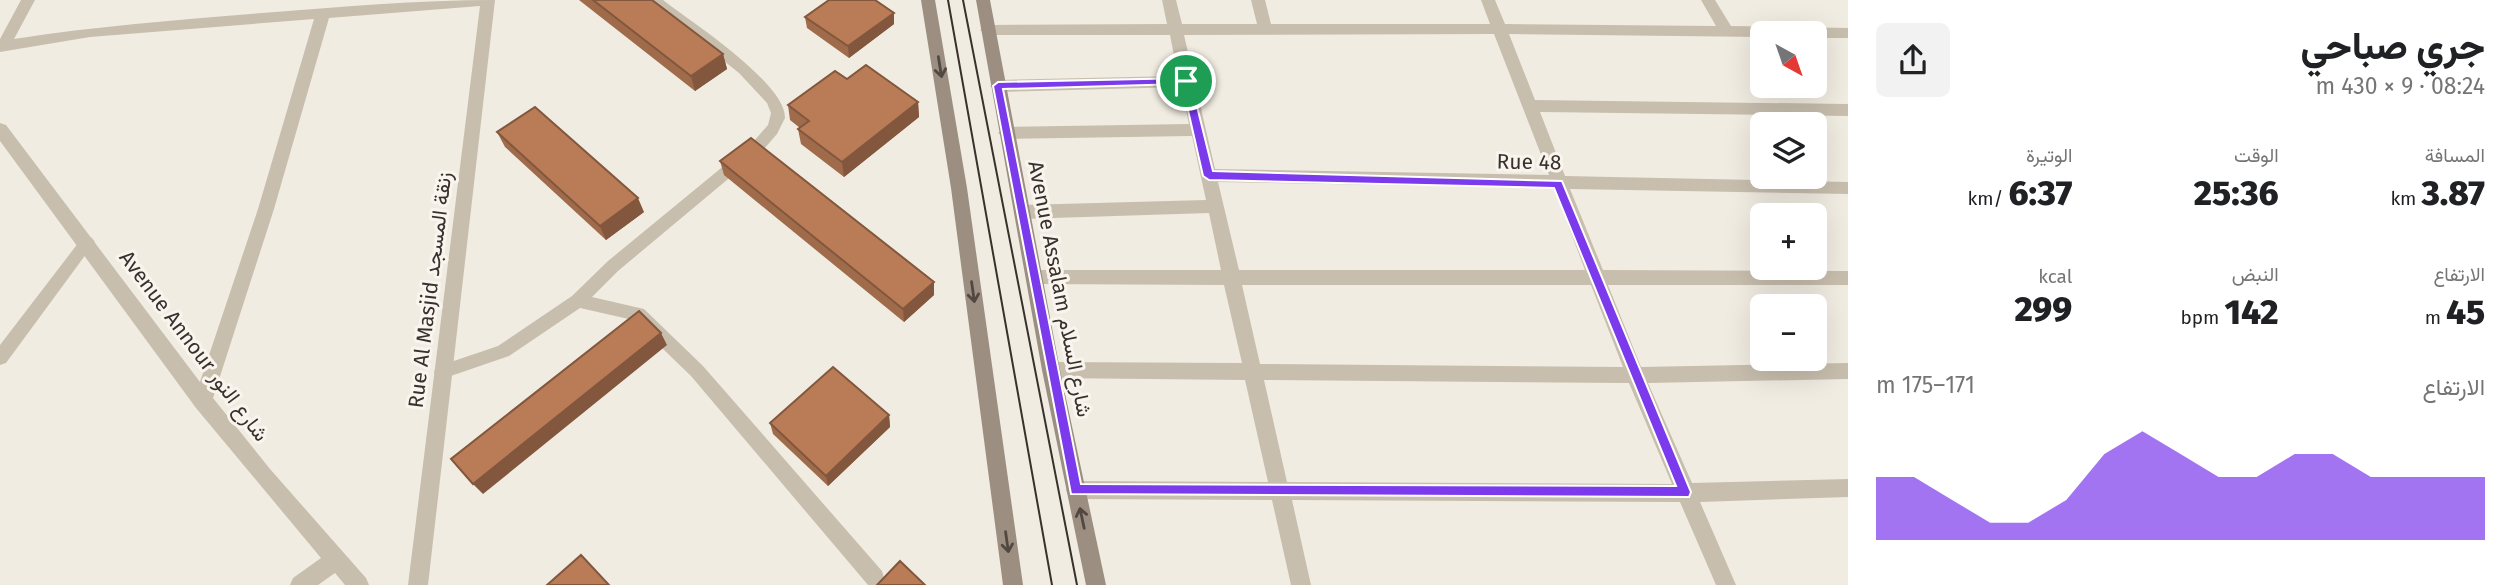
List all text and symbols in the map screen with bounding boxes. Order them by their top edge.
north arrow [1750,21,1827,98]
map controls [1750,21,1827,371]
button: share [1876,23,1950,97]
text: جري صباحي [2301,23,2485,69]
pin [1156,51,1216,111]
one-way arrow [934,55,947,78]
icon: arrive [1167,62,1205,100]
text: 08:24 · 9 × 430 m [2315,72,2485,100]
button: layers [1750,112,1827,189]
text: الوتيرة [2026,144,2072,167]
text: الوقت [2234,144,2279,167]
text: المسافة [2425,144,2485,167]
street label: Rue 48 [1496,148,1562,176]
street label: Avenue Assalam شارع السلام [1021,159,1098,419]
street label: Rue Al Masjid زنقة المسجد [403,170,457,410]
text: 6:37 [2008,172,2072,214]
text: 25:36 [2194,172,2279,214]
text: 3.87 [2421,172,2485,214]
text: /km [1967,187,2008,210]
text: km [2390,187,2421,210]
button: + [1750,203,1827,280]
street label: Avenue Annour شارع النور [113,245,274,447]
text: النبض [2232,263,2279,286]
text: الارتفاع [2433,263,2485,286]
text: kcal [2038,265,2072,288]
one-way arrow [967,280,980,303]
text: 299 [2014,288,2072,330]
text: 142 [2224,291,2279,333]
text: 45 [2446,291,2485,333]
button: − [1750,294,1827,371]
text: bpm [2180,306,2224,329]
text: m [2425,306,2446,329]
text: 171–175 m [1876,371,1975,399]
text: الارتفاع [2423,373,2485,401]
one-way arrow [1074,507,1088,530]
one-way arrow [1000,530,1013,553]

